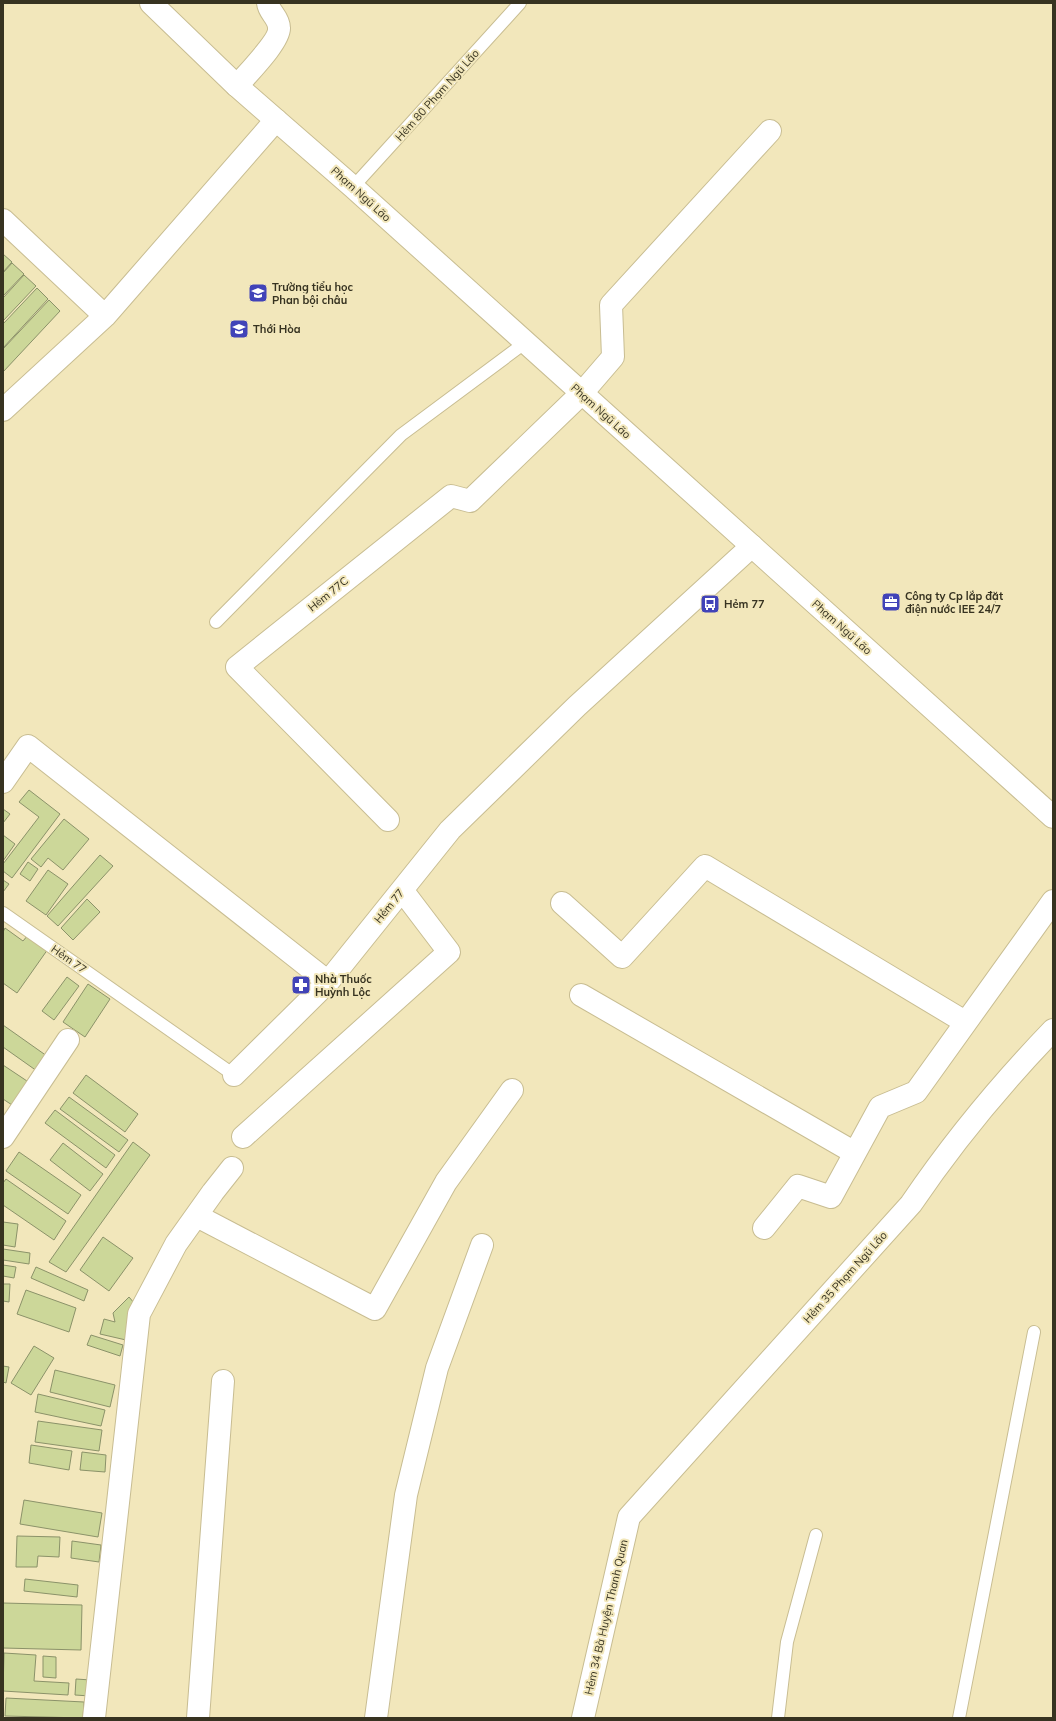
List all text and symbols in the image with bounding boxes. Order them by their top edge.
street label: Hẻm 80 Phạm Ngũ Lão [392,46,482,144]
street label: Phạm Ngũ Lão [328,163,394,225]
place label: Trường tiểu học Phan bội châu [272,280,354,307]
school or university icon: Trường tiểu học Phan bội châu [247,282,269,304]
school or university icon: Thới Hòa [228,318,250,340]
place label: Thới Hòa [253,322,301,336]
street label: Phạm Ngũ Lão [568,380,634,442]
street label: Hẻm 77C [305,574,351,614]
place label: Công ty Cp lắp đặt điện nước IEE 24/7 [905,589,1003,616]
office icon: Công ty Cp lắp đặt điện nước IEE 24/7 [880,591,902,613]
bus stop icon: Hẻm 77 [699,593,721,615]
street label: Phạm Ngũ Lão [809,596,875,658]
place label: Hẻm 77 [724,597,765,611]
street label: Hẻm 77 [371,886,407,926]
street label: Hẻm 77 [49,942,89,976]
place label: Nhà Thuốc Huỳnh Lộc [315,972,372,999]
pharmacy icon: Nhà Thuốc Huỳnh Lộc [290,974,312,996]
street label: Hẻm 35 Phạm Ngũ Lão [800,1228,890,1326]
street label: Hẻm 34 Bà Huyện Thanh Quan [581,1538,631,1696]

